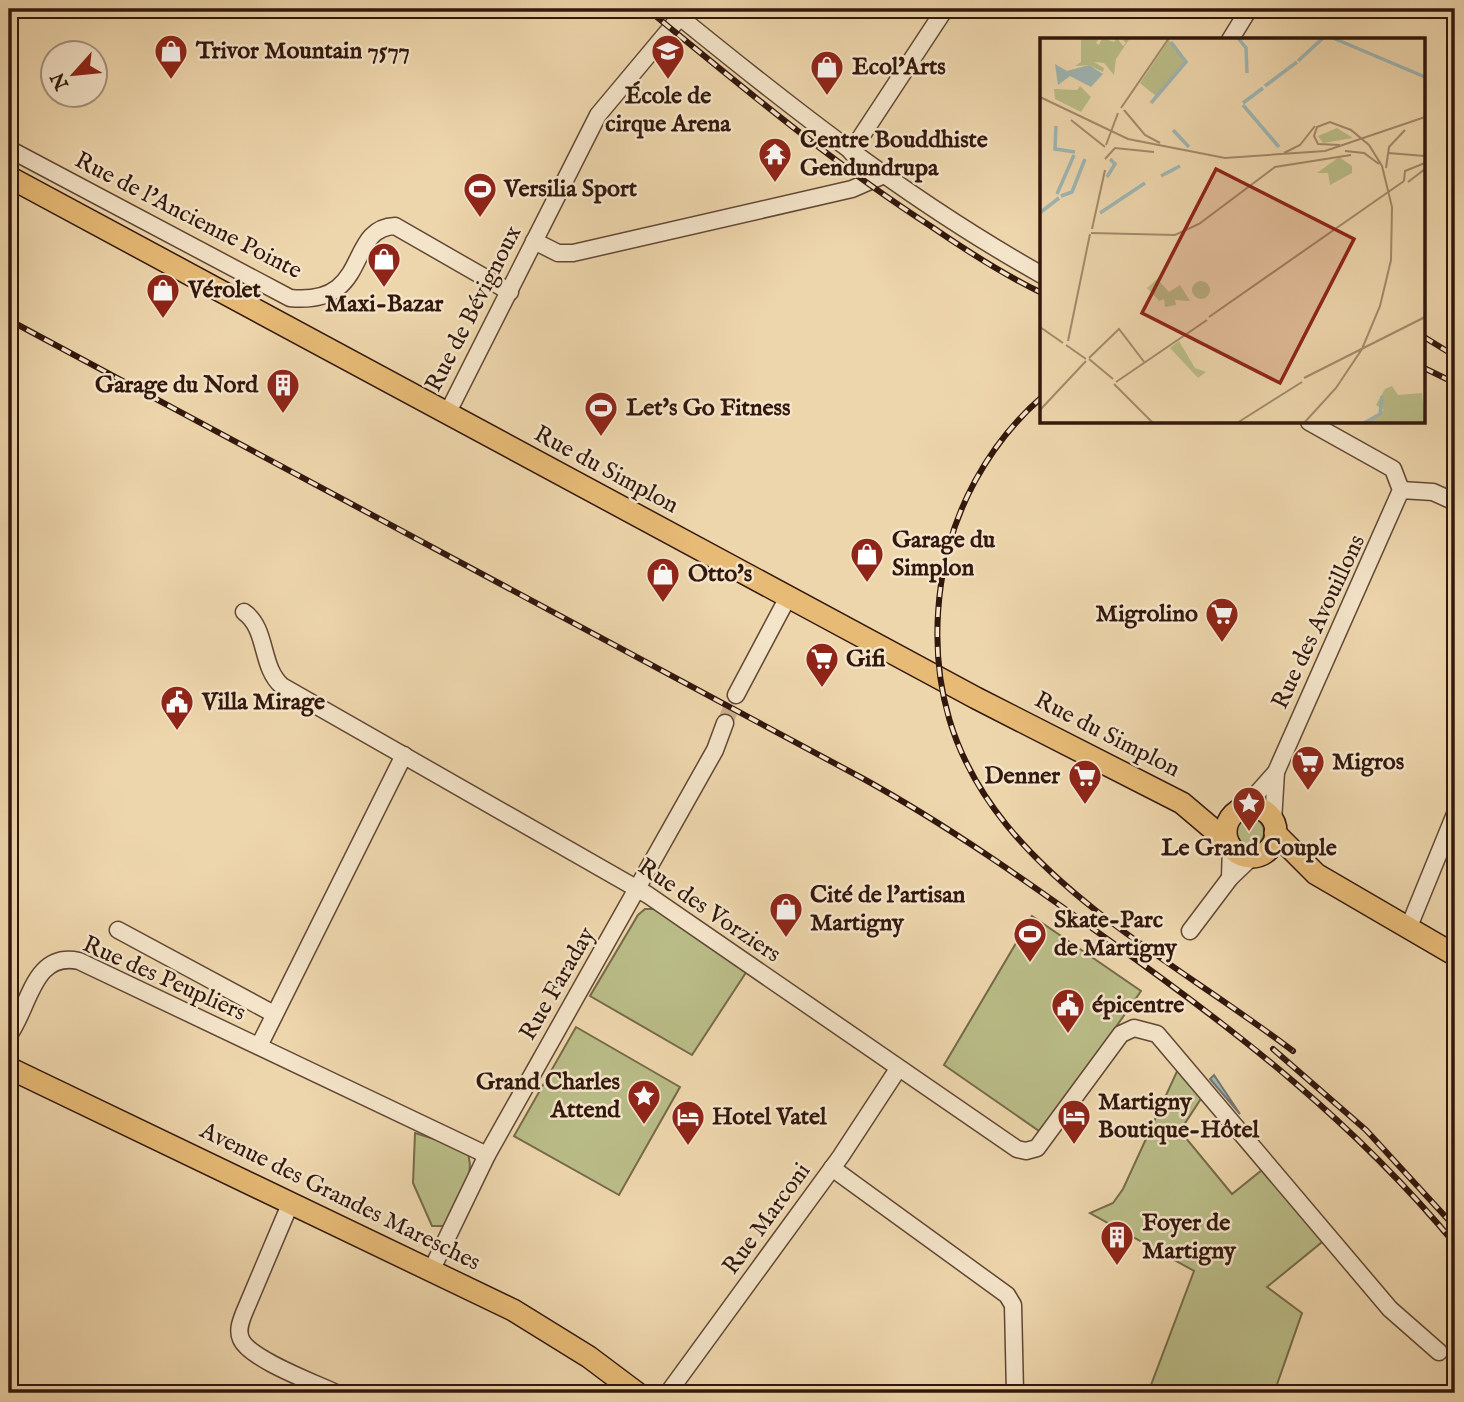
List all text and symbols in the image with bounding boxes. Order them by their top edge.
shop icon: Trivor Mountain 7577 [152,32,190,81]
school or university icon: École de cirque Arena [649,32,687,81]
place label: Trivor Mountain 7577 [195,36,410,67]
north arrow [38,38,108,108]
inset map [1040,38,1426,424]
shop icon: Ecol'Arts [808,48,846,97]
place label: Ecol'Arts [852,52,946,83]
text: N [46,68,76,94]
place label: École de cirque Arena [605,81,731,140]
place label: Centre Bouddhiste Gendundrupa [800,125,988,184]
temple icon: Centre Bouddhiste Gendundrupa [756,135,794,184]
street label: Rue de l'Ancienne Pointe [69,145,307,287]
sports icon: Versilia Sport [461,170,499,219]
place label: Versilia Sport [503,174,638,205]
street label: Rue de Bévignoux [419,220,529,397]
shop icon: Maxi-Bazar [365,240,403,289]
shop icon: Vérolet [144,271,182,320]
place label: Vérolet [187,275,262,306]
place label: Maxi-Bazar [325,289,444,320]
building icon: Garage du Nord [264,366,302,415]
place label: Garage du Nord [95,370,259,401]
sports icon: Let's Go Fitness [582,389,620,438]
place label: Let's Go Fitness [626,393,791,424]
street label: Rue du Simplon [528,419,684,521]
place label: Garage du Simplon [892,525,996,584]
street label: Rue des Avouillons [1265,530,1373,714]
shop icon: Garage du Simplon [848,535,886,584]
shop icon: Otto's [644,555,682,604]
place label: Otto's [688,559,753,590]
supermarket icon: Migrolino [1203,595,1241,644]
place label: Migrolino [1096,599,1198,630]
supermarket icon: Gifi [803,640,841,689]
place label: Gifi [846,644,886,675]
public building icon: Villa Mirage [158,683,196,732]
street label: Rue du Simplon [1029,685,1185,785]
place label: Villa Mirage [201,687,325,718]
supermarket icon: Migros [1289,743,1327,792]
place label: Migros [1332,747,1405,778]
supermarket icon: Denner [1066,757,1104,806]
place label: Denner [984,761,1060,792]
place icon: Le Grand Couple [1230,784,1268,833]
place label: Le Grand Couple [1161,833,1337,864]
street label: Rue des Vorziers [631,852,787,970]
place label: Cité de l'artisan Martigny [810,880,966,939]
shop icon: Cité de l'artisan Martigny [767,890,805,939]
place label: Skate-Parc de Martigny [1054,905,1178,964]
sports icon: Skate-Parc de Martigny [1011,915,1049,964]
street label: Rue Faraday [513,922,603,1046]
street label: Rue des Peupliers [78,929,250,1029]
public building icon: épicentre [1049,986,1087,1035]
place label: épicentre [1092,990,1184,1021]
place label: Grand Charles Attend [476,1067,621,1126]
place icon: Grand Charles Attend [625,1077,663,1126]
place label: Martigny Boutique-Hôtel [1098,1087,1260,1146]
hotel icon: Martigny Boutique-Hôtel [1055,1097,1093,1146]
hotel icon: Hotel Vatel [669,1098,707,1147]
place label: Hotel Vatel [712,1102,827,1133]
street label: Avenue des Grandes Maresches [194,1115,485,1278]
street label: Rue Marconi [716,1157,818,1281]
place label: Foyer de Martigny [1142,1208,1237,1267]
building icon: Foyer de Martigny [1098,1218,1136,1267]

